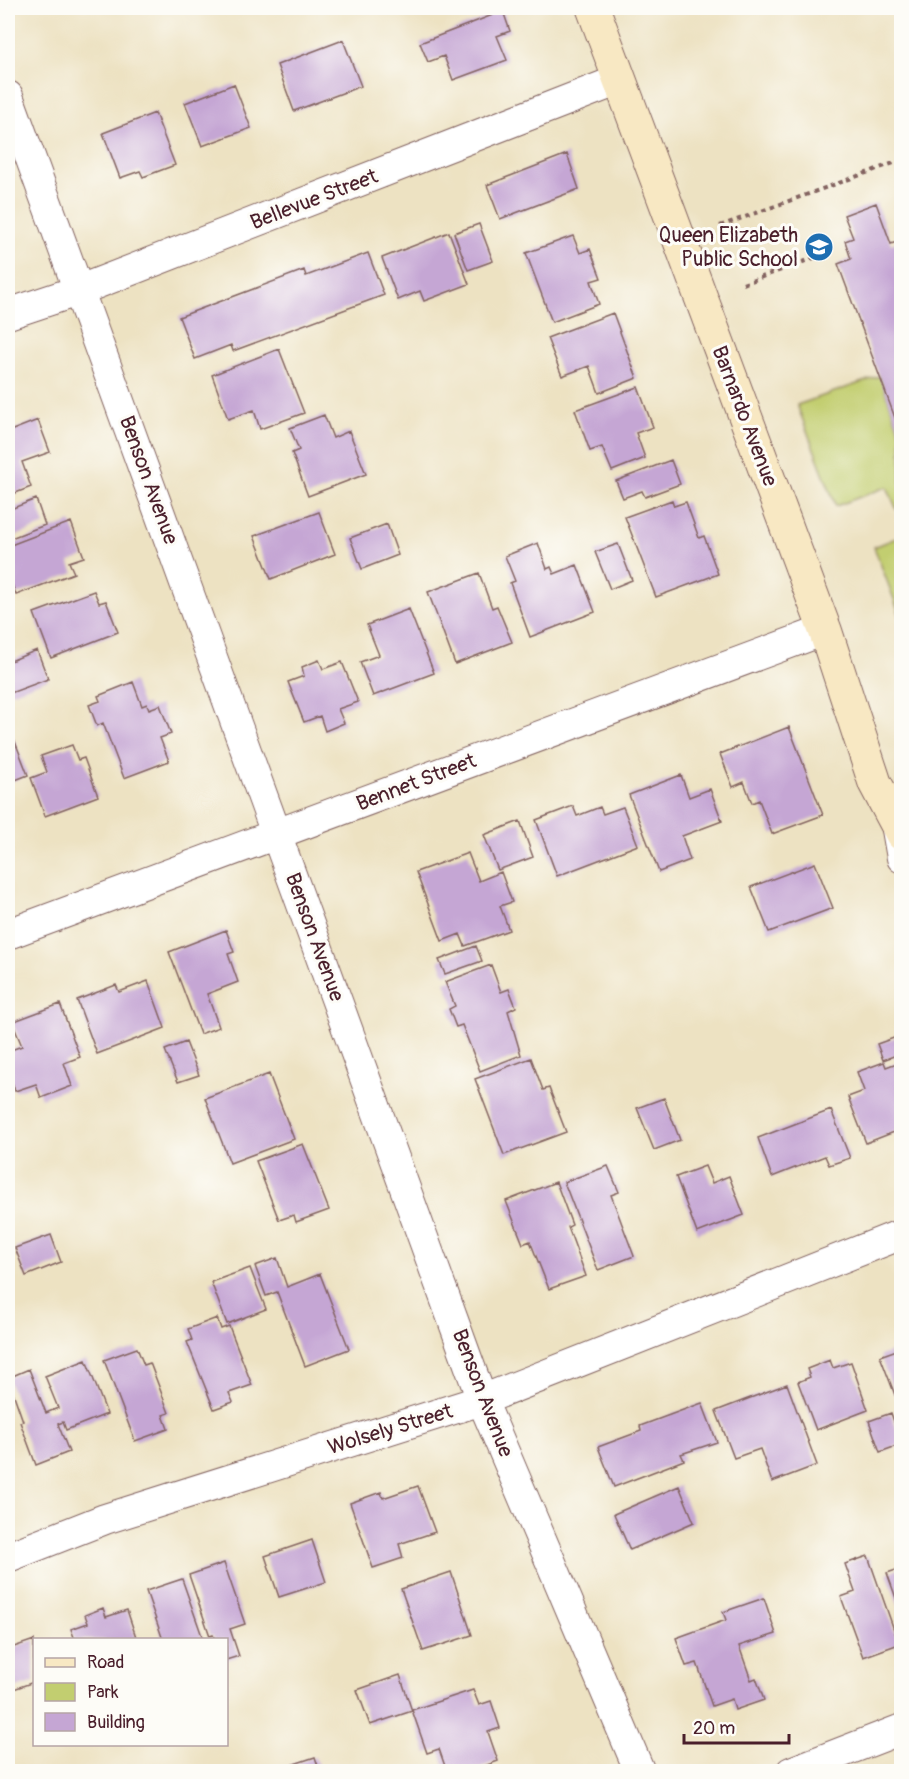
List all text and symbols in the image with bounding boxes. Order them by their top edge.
street label: Bellevue Street [247,163,382,236]
place label: Queen Elizabeth Public School [659,222,798,273]
school or university icon: Queen Elizabeth Public School [803,231,835,263]
street label: Barnardo Avenue [705,342,784,491]
street label: Benson Avenue [113,412,184,549]
street label: Bennet Street [353,747,480,818]
street label: Benson Avenue [279,869,350,1006]
street label: Benson Avenue [446,1325,520,1462]
street label: Wolsely Street [324,1397,456,1461]
legend [33,1638,228,1746]
text: Road [87,1651,124,1674]
text: Park [87,1681,119,1704]
scale bar [684,1707,789,1745]
text: Building [87,1711,145,1734]
text: 20 m [693,1717,735,1740]

